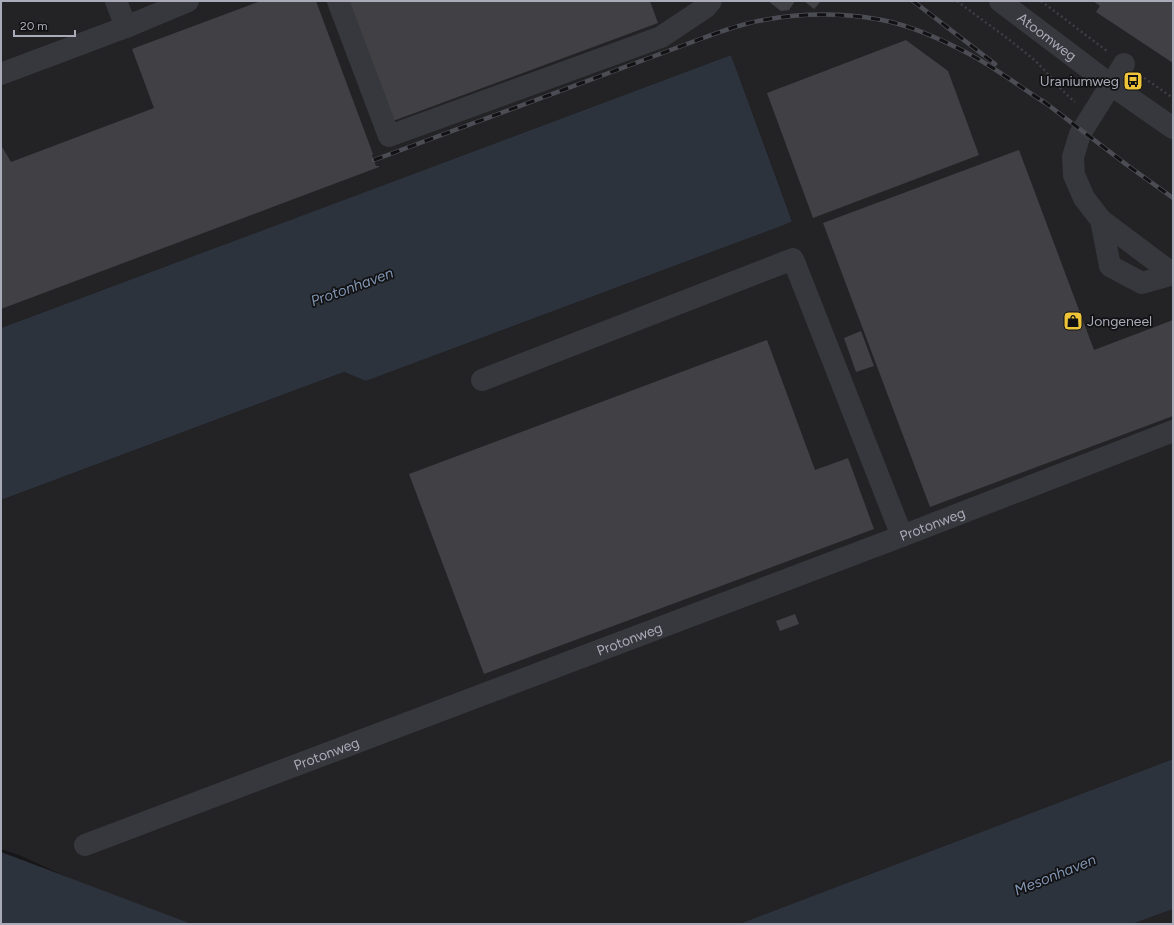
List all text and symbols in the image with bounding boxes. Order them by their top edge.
street label: Atoomweg [1014,9,1080,65]
scale bar [14,12,75,38]
text: 20 m [20,19,48,33]
bus stop icon: Uraniumweg [1122,70,1144,92]
place label: Uraniumweg [1040,73,1119,90]
water label: Protonhaven [308,264,396,310]
shop icon: Jongeneel [1062,310,1084,332]
place label: Jongeneel [1087,313,1152,330]
street label: Protonweg [897,504,968,545]
street label: Protonweg [594,619,665,660]
street label: Protonweg [291,734,362,774]
water label: Mesonhaven [1012,850,1098,900]

